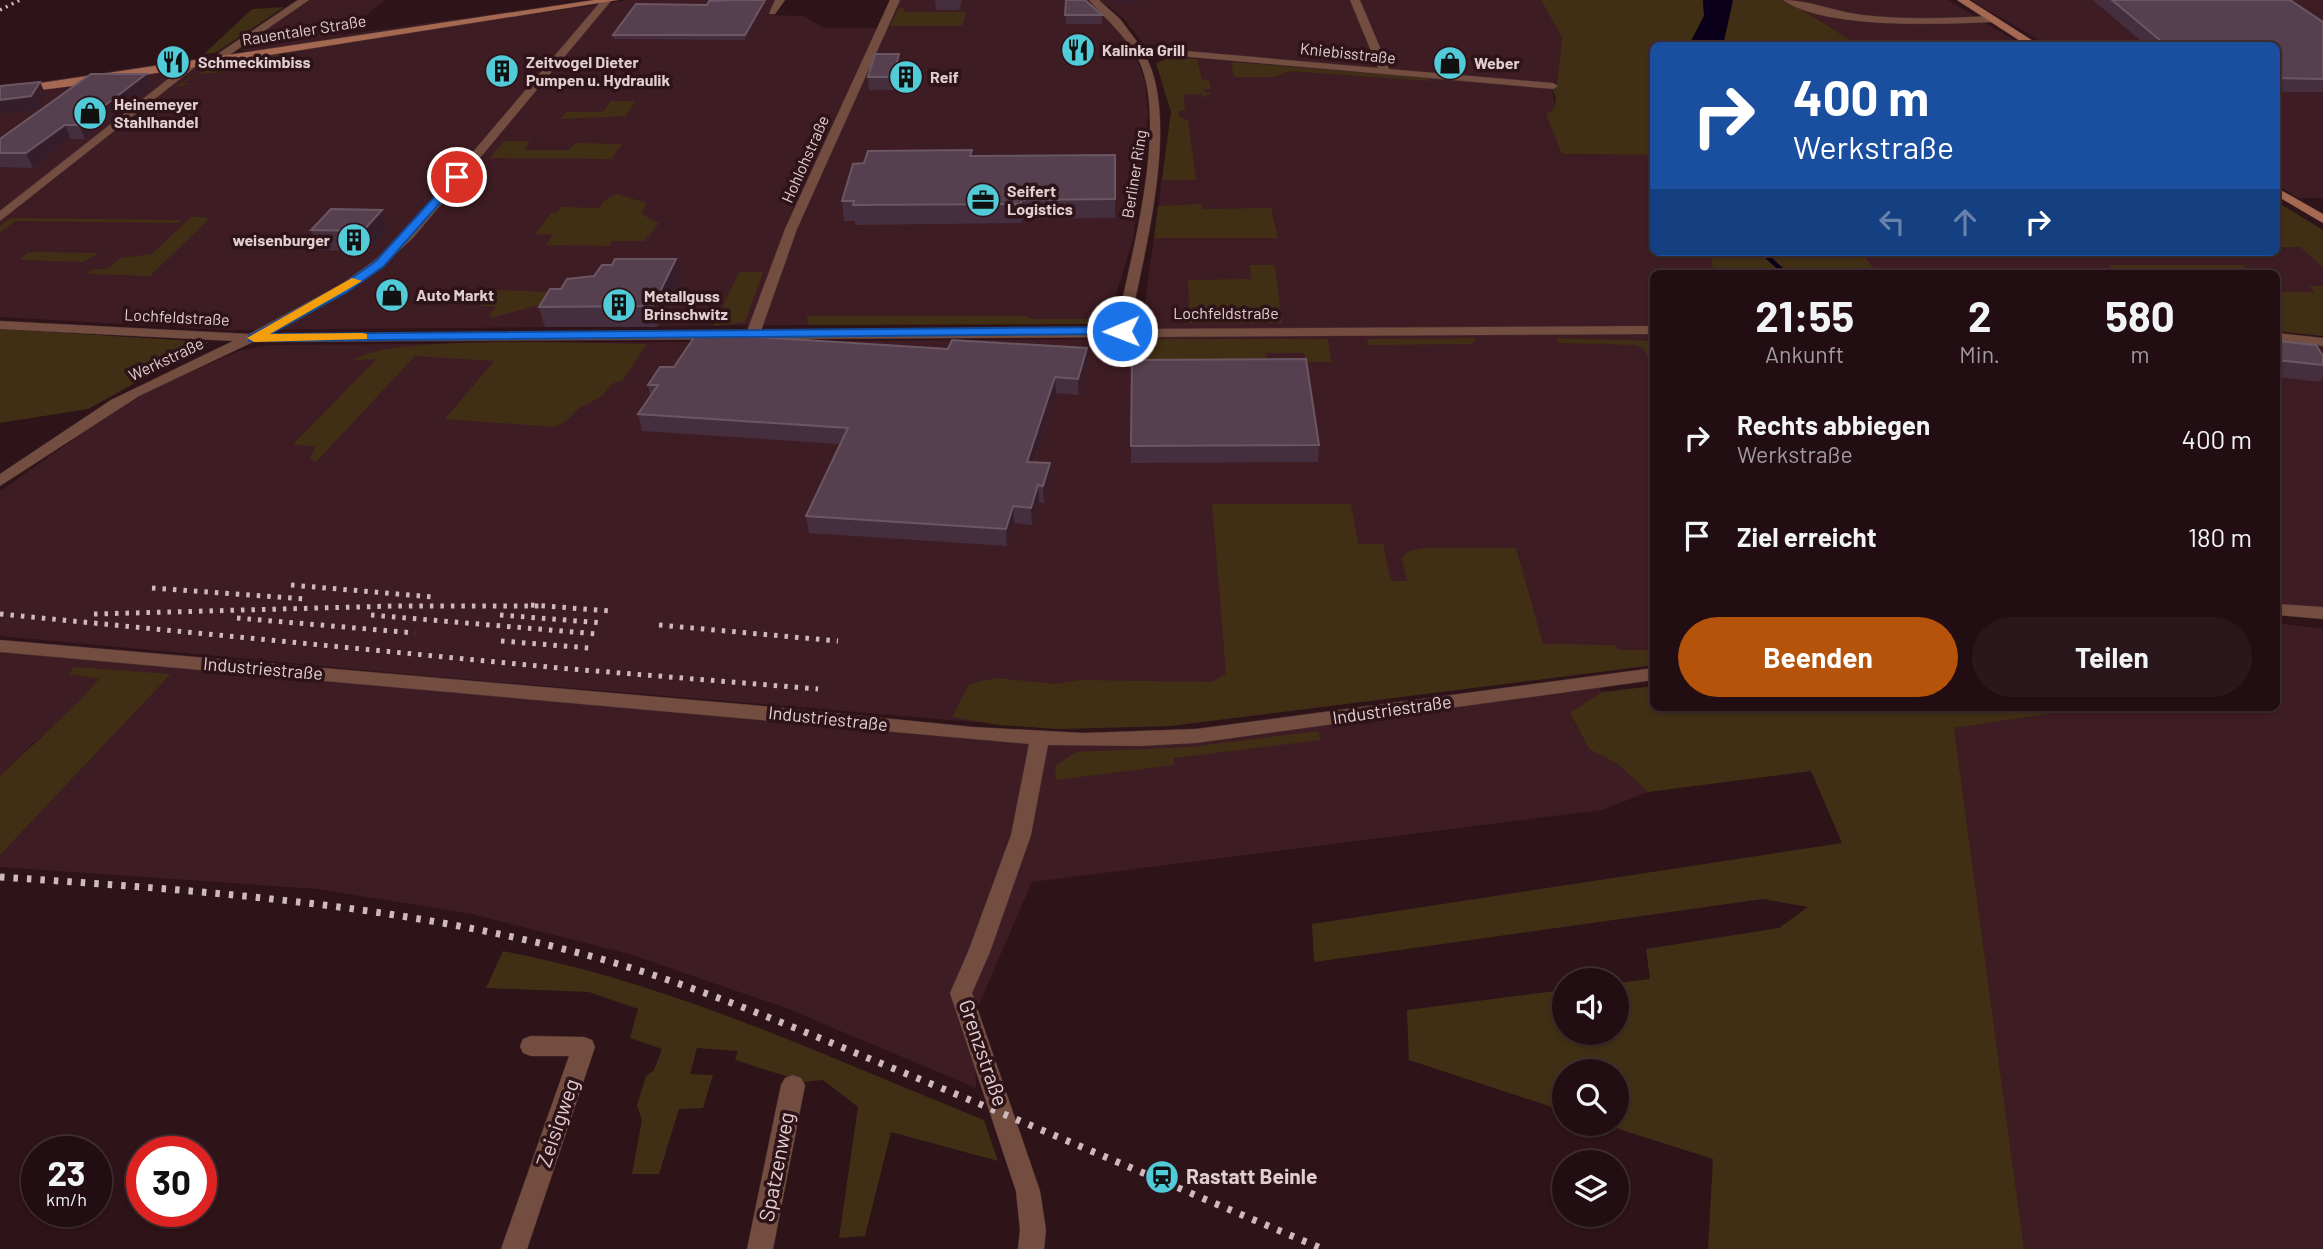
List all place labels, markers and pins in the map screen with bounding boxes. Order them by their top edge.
restaurant icon: Kalinka Grill [1059,31,1097,69]
place label: Kalinka Grill [1102,40,1185,59]
restaurant icon: Schmeckimbiss [154,43,192,81]
shop icon: Weber [1431,44,1469,82]
place label: Schmeckimbiss [198,52,311,71]
building icon: Zeitvogel Dieter Pumpen u. Hydraulik [483,52,521,90]
place label: Zeitvogel Dieter Pumpen u. Hydraulik [526,52,670,89]
place label: Weber [1474,53,1520,72]
building icon: Reif [887,58,925,96]
place label: Reif [930,67,959,86]
shop icon: Heinemeyer Stahlhandel [71,94,109,132]
place label: Heinemeyer Stahlhandel [114,94,198,131]
pin [427,147,487,207]
office icon: Seifert Logistics [964,181,1002,219]
place label: Seifert Logistics [1007,181,1073,218]
building icon: weisenburger [335,221,373,259]
place label: weisenburger [232,230,330,249]
shop icon: Auto Markt [373,276,411,314]
place label: Auto Markt [416,285,494,304]
building icon: Metallguss Brinschwitz [600,286,638,324]
place label: Metallguss Brinschwitz [644,286,728,323]
station icon: Rastatt Beinle [1143,1158,1181,1196]
place label: Rastatt Beinle [1186,1163,1317,1188]

